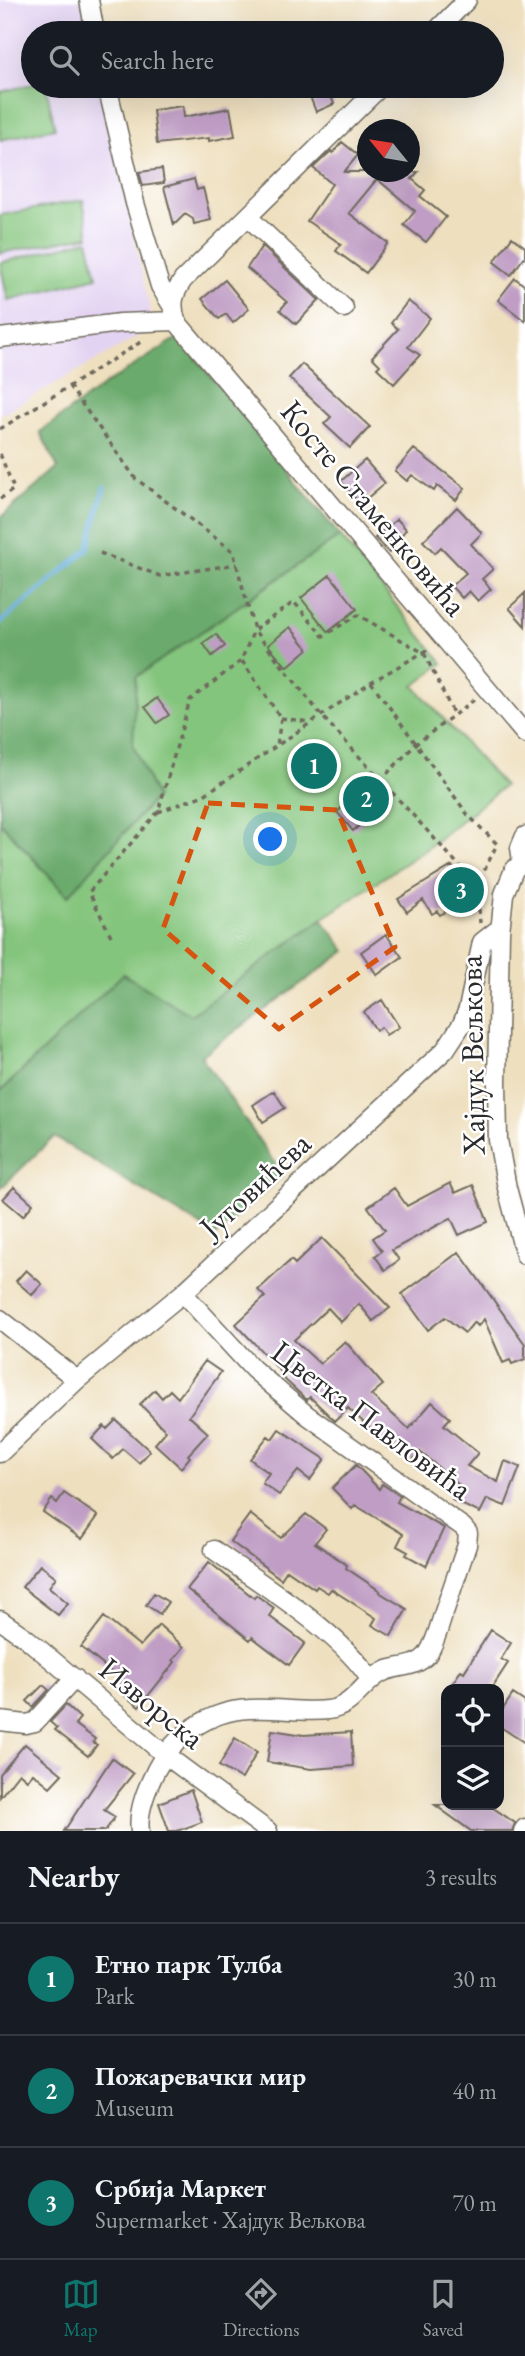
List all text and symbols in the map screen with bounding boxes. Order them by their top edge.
search box [21,21,504,98]
icon: search [45,41,83,79]
text: Search here [101,43,214,77]
north arrow [357,119,420,182]
street label: Косте Стаменковића [271,391,477,625]
pin: 1 [291,740,337,792]
pin: 2 [343,773,389,825]
your location [253,822,287,856]
pin: 3 [438,864,484,916]
street label: Хајдук Вељкова [449,954,495,1156]
street label: Југовићева [188,1122,320,1249]
street label: Цветка Павловића [263,1331,481,1510]
street label: Изворска [91,1648,214,1758]
map controls [441,1684,504,1810]
button: locate [441,1684,504,1747]
button: layers [441,1747,504,1810]
text: Nearby [28,1857,120,1896]
text: 3 results [425,1862,497,1892]
text: Етно парк Тулба [95,1947,282,1981]
text: 1 [45,1964,57,1994]
text: 30 m [452,1964,497,1994]
text: Park [95,1981,134,2011]
text: Пожаревачки мир [95,2059,306,2093]
text: 2 [45,2076,57,2106]
text: 40 m [452,2076,497,2106]
text: Museum [95,2093,174,2123]
text: Србија Маркет [95,2171,266,2205]
text: 3 [45,2188,57,2218]
text: 70 m [452,2188,497,2218]
text: Supermarket · Хајдук Вељкова [95,2205,366,2235]
tab: Map [62,2275,100,2342]
tab: Directions [223,2275,299,2342]
tab: Saved [423,2275,463,2342]

